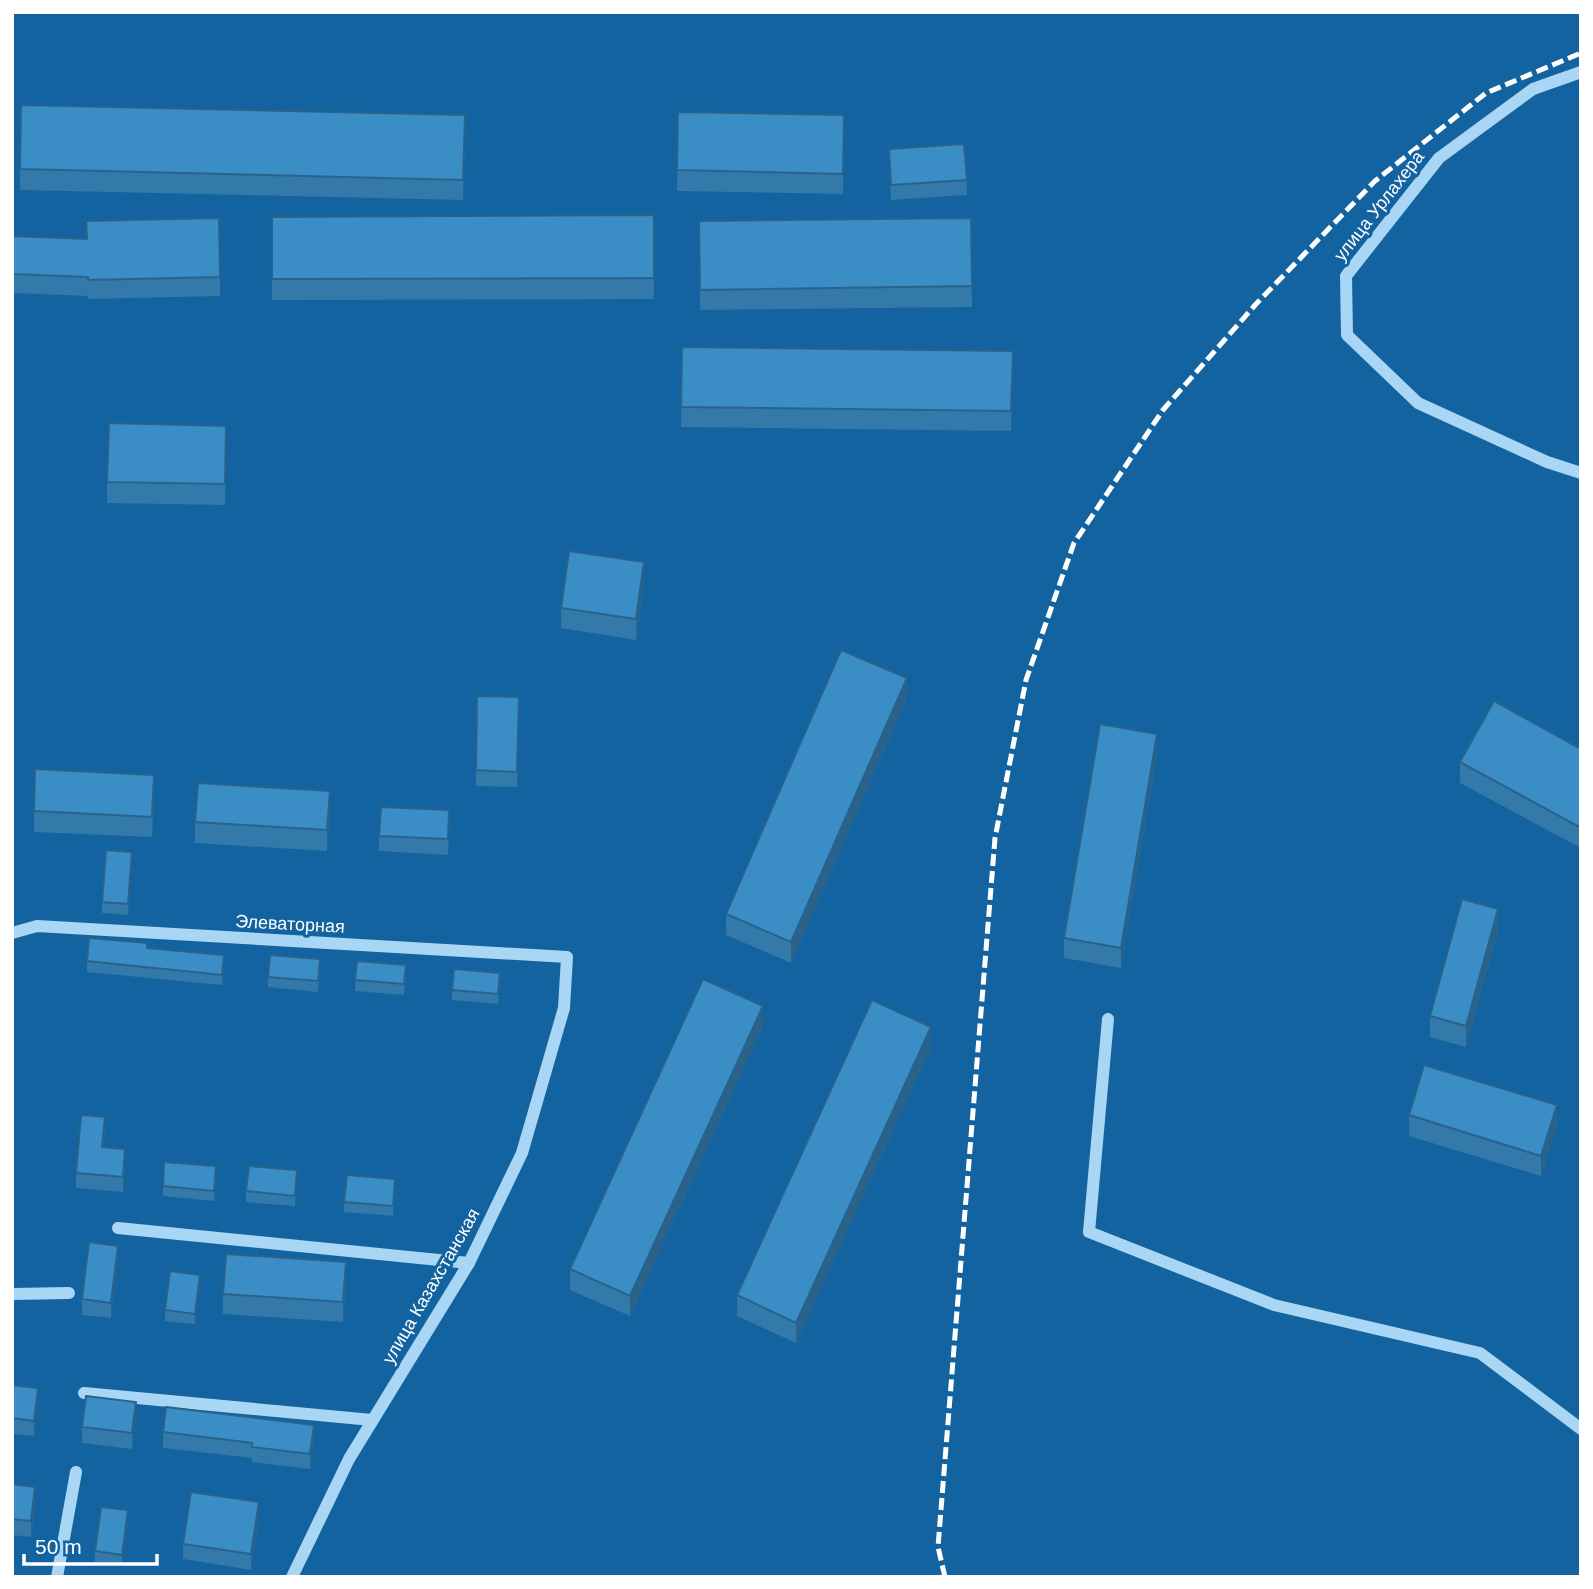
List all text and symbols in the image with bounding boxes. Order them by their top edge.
street label: улица Урлахера [1330,146,1429,265]
street label: Элеваторная [235,911,345,937]
street label: улица Казахстанская [378,1205,484,1367]
scale bar [24,1522,158,1566]
text: 50 m [35,1535,82,1558]

